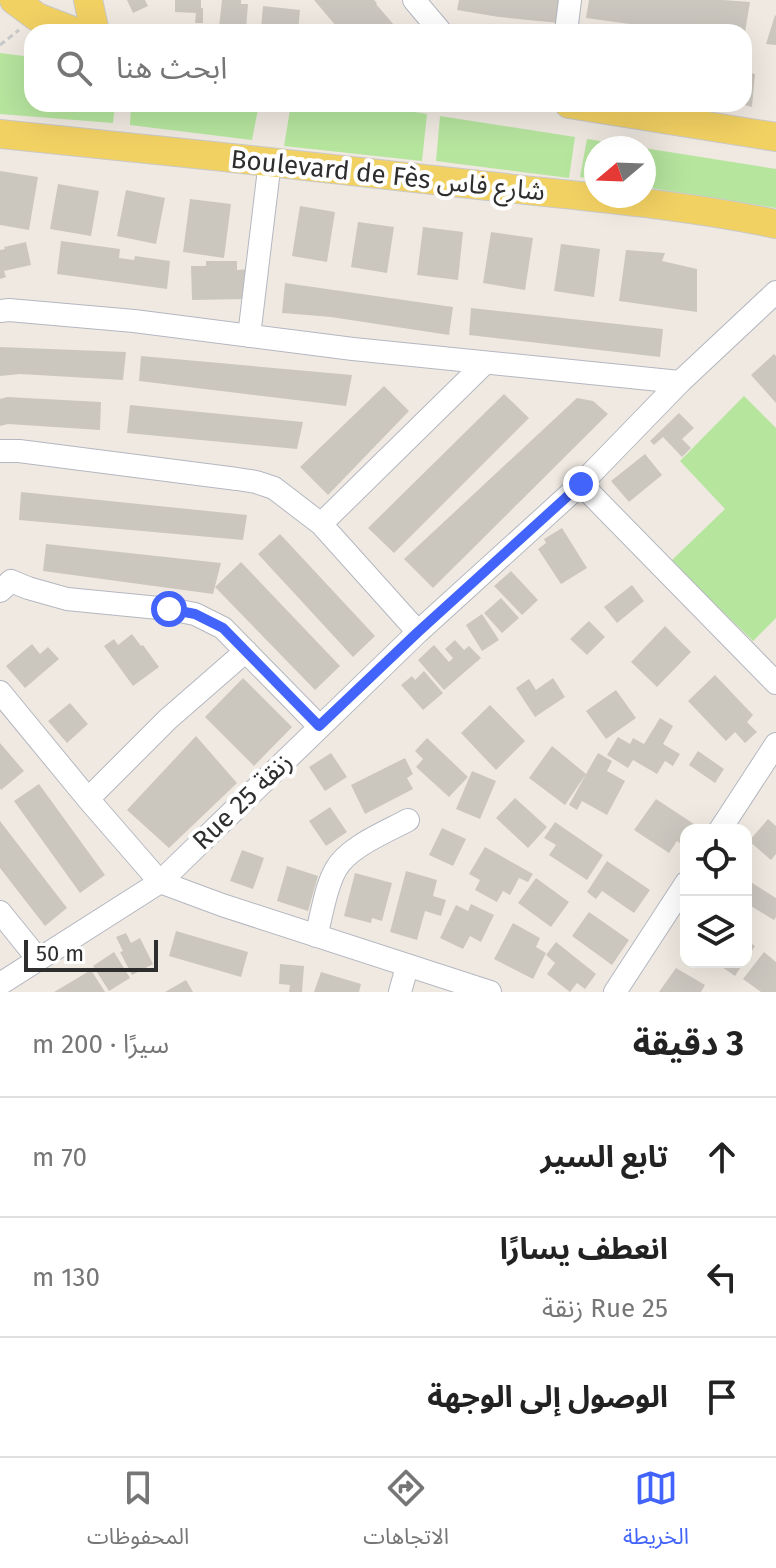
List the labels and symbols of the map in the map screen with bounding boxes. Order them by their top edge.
north arrow [584,136,656,208]
street label: Boulevard de Fès شارع فاس [229,144,547,210]
route end [563,466,599,502]
route start [151,591,187,627]
street label: Rue 25 زنقة [186,746,298,856]
scale bar [24,936,158,972]

